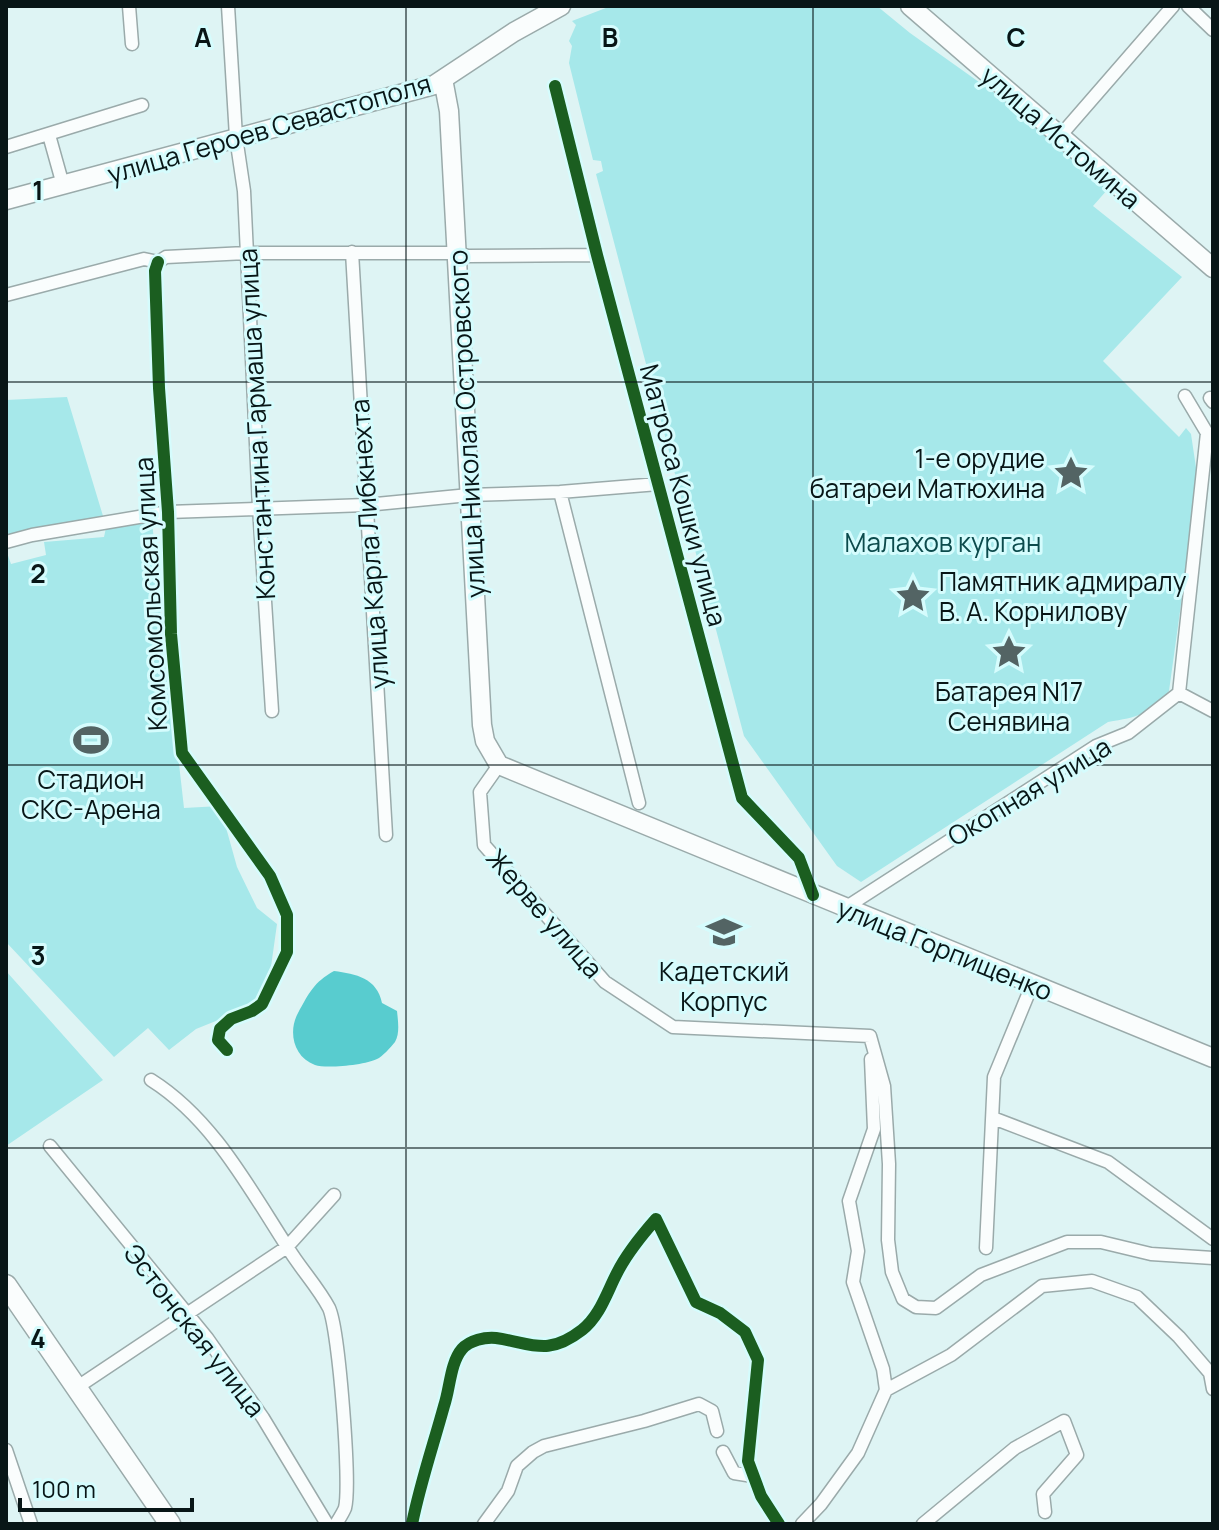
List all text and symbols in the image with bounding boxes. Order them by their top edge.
text: A [194,19,212,55]
text: B [602,19,618,55]
text: C [1006,19,1026,55]
street label: улица Истомина [973,57,1149,217]
street label: улица Героев Севастополя [103,65,435,191]
text: 1 [32,172,44,208]
street label: Константина Гармаша улица [229,247,283,601]
street label: улица Николая Островского [439,249,493,599]
street label: Матроса Кошки улица [632,360,736,630]
street label: улица Карла Либкнехта [341,398,397,690]
place label: 1-е орудие батареи Матюхина [810,440,1045,506]
place icon: 1-е орудие батареи Матюхина [1052,454,1090,492]
street label: Комсомольская улица [125,456,175,732]
park label: Малахов курган [845,524,1041,560]
text: 2 [30,555,46,591]
place label: Памятник адмиралу В. А. Корнилову [939,563,1187,629]
place icon: Памятник адмиралу В. А. Корнилову [894,577,932,615]
place icon: Батарея N17 Сенявина [990,633,1028,671]
place label: Батарея N17 Сенявина [935,673,1083,739]
sports icon: Стадион СКС-Арена [72,721,110,759]
street label: Окопная улица [941,728,1117,854]
place label: Стадион СКС-Арена [21,761,161,827]
street label: Жерве улица [479,841,611,985]
street label: улица Горпищенко [832,889,1058,1009]
school or university icon: Кадетский Корпус [705,913,743,951]
text: 3 [30,937,46,973]
place label: Кадетский Корпус [659,953,789,1019]
street label: Эстонская улица [116,1236,274,1424]
text: 4 [30,1320,46,1356]
scale bar [20,1462,192,1512]
text: 100 m [32,1472,96,1505]

